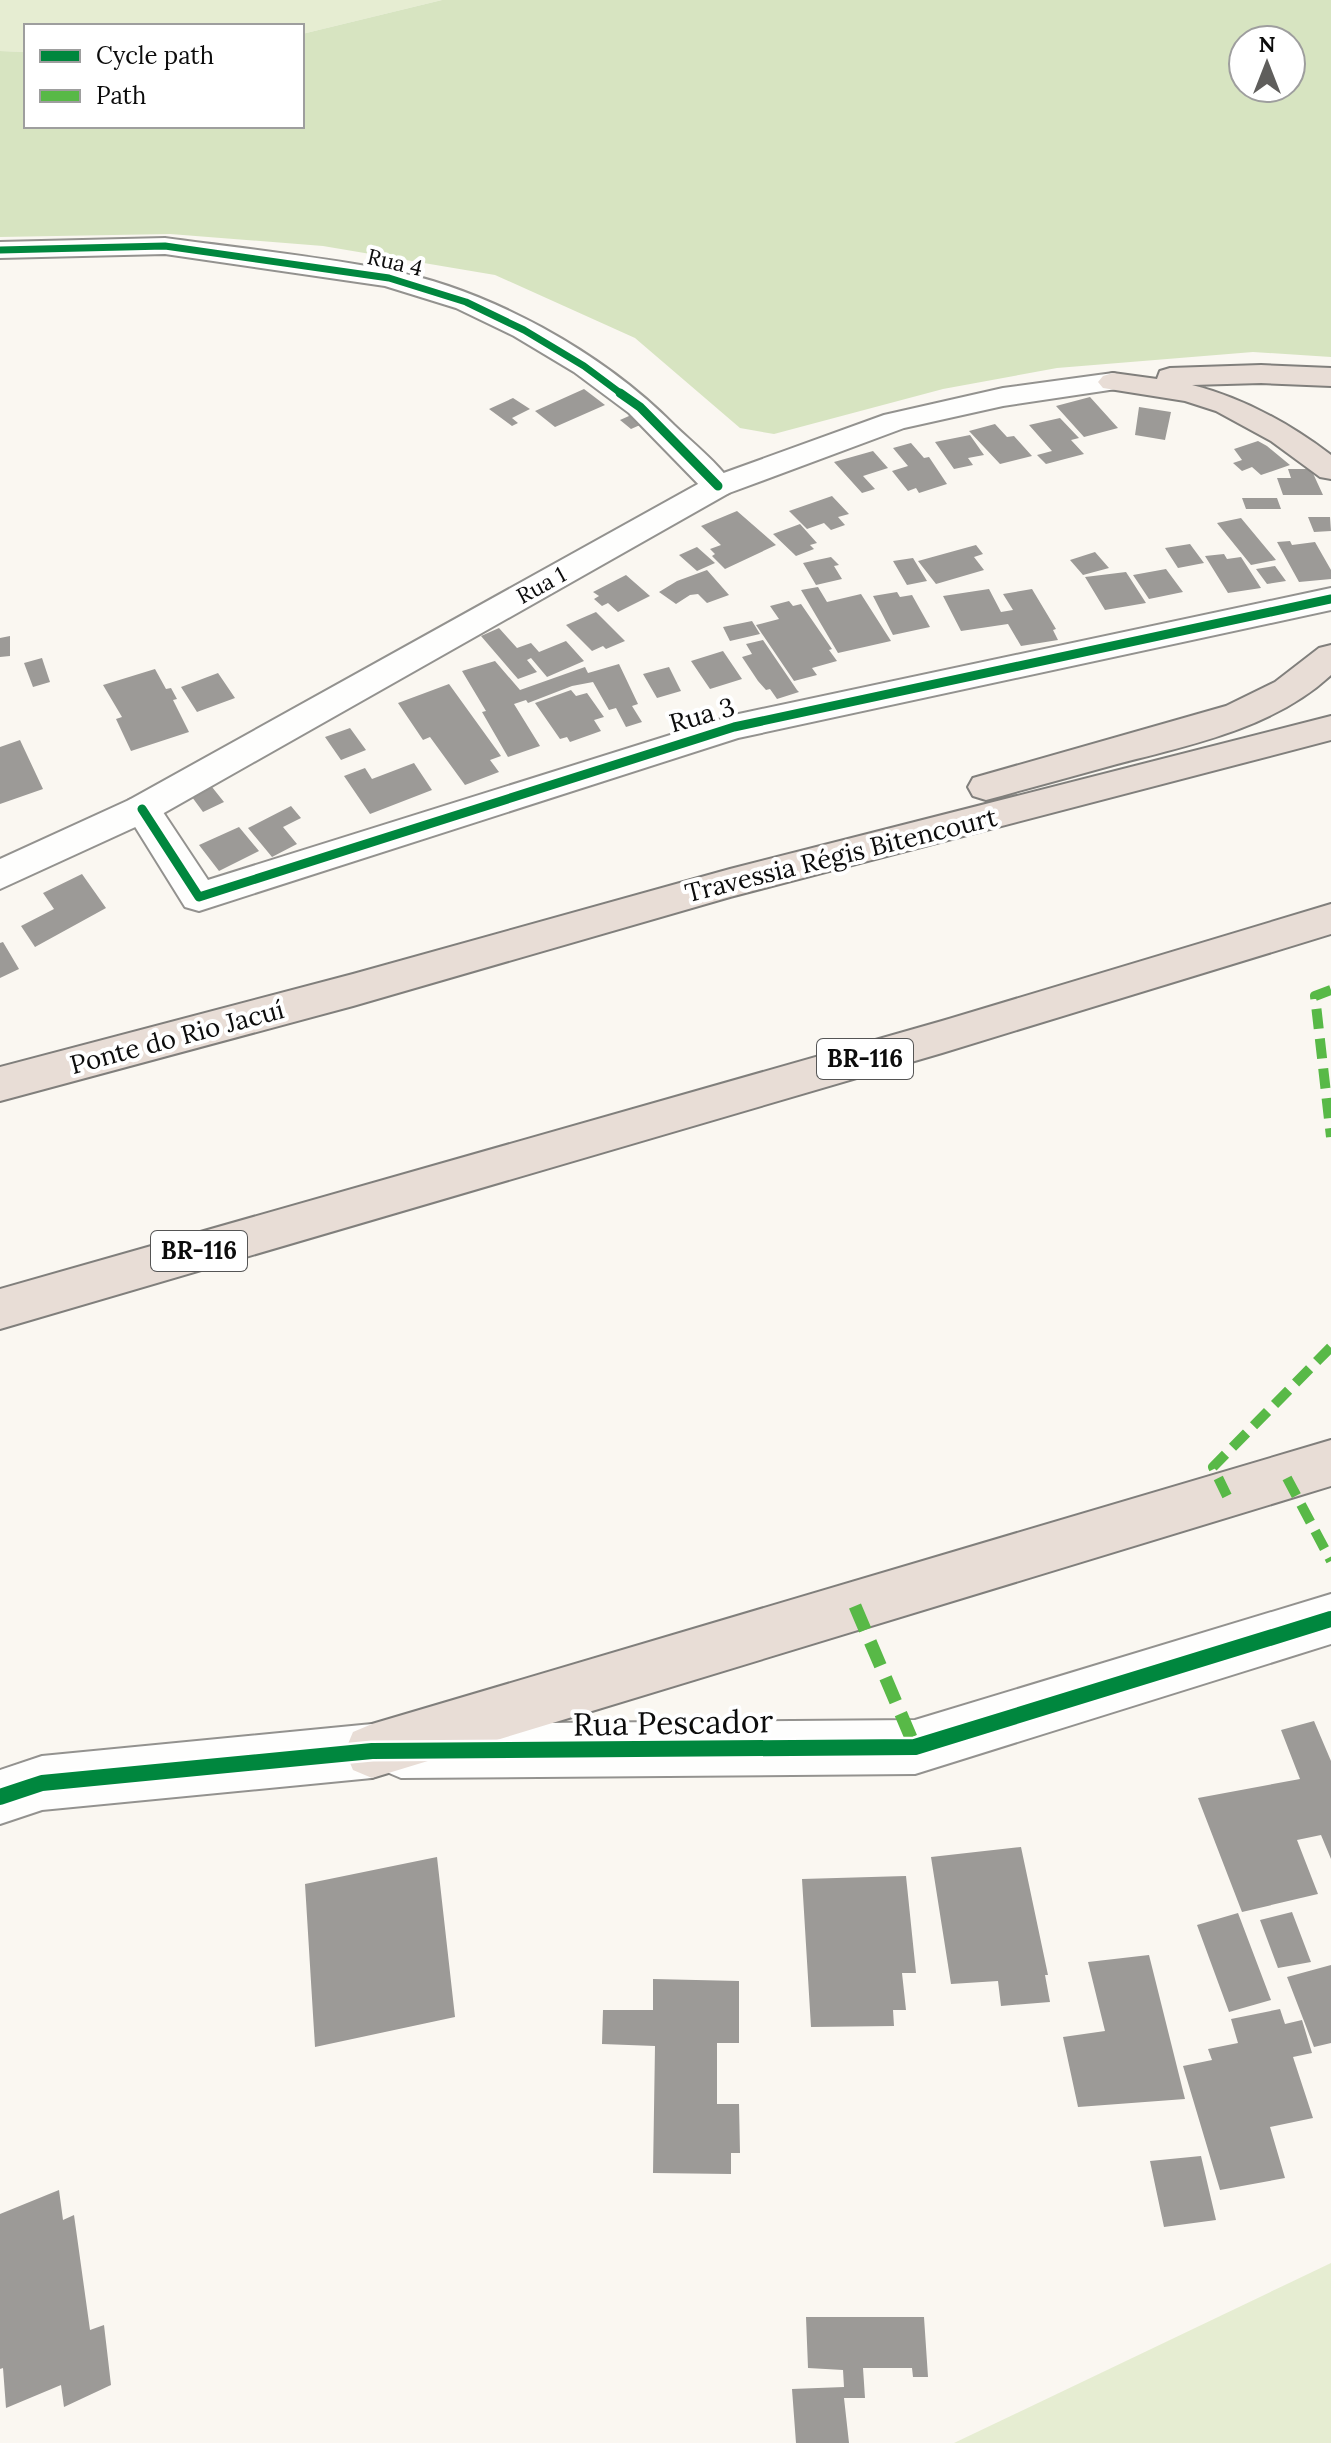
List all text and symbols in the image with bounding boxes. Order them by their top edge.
legend [24,24,304,128]
north arrow [1227,24,1307,104]
text: N [1258,30,1276,58]
text: Cycle path [96,40,214,71]
text: Path [96,80,146,111]
street label: Rua 4 [365,242,426,282]
street label: Rua 1 [511,560,571,610]
street label: Rua 3 [665,689,738,740]
street label: Travessia Régis Bitencourt [682,800,1000,909]
street label: Ponte do Rio Jacuí [66,992,287,1081]
road number: BR-116 [817,1039,913,1079]
road number: BR-116 [151,1231,247,1271]
street label: Rua Pescador [572,1700,774,1745]

